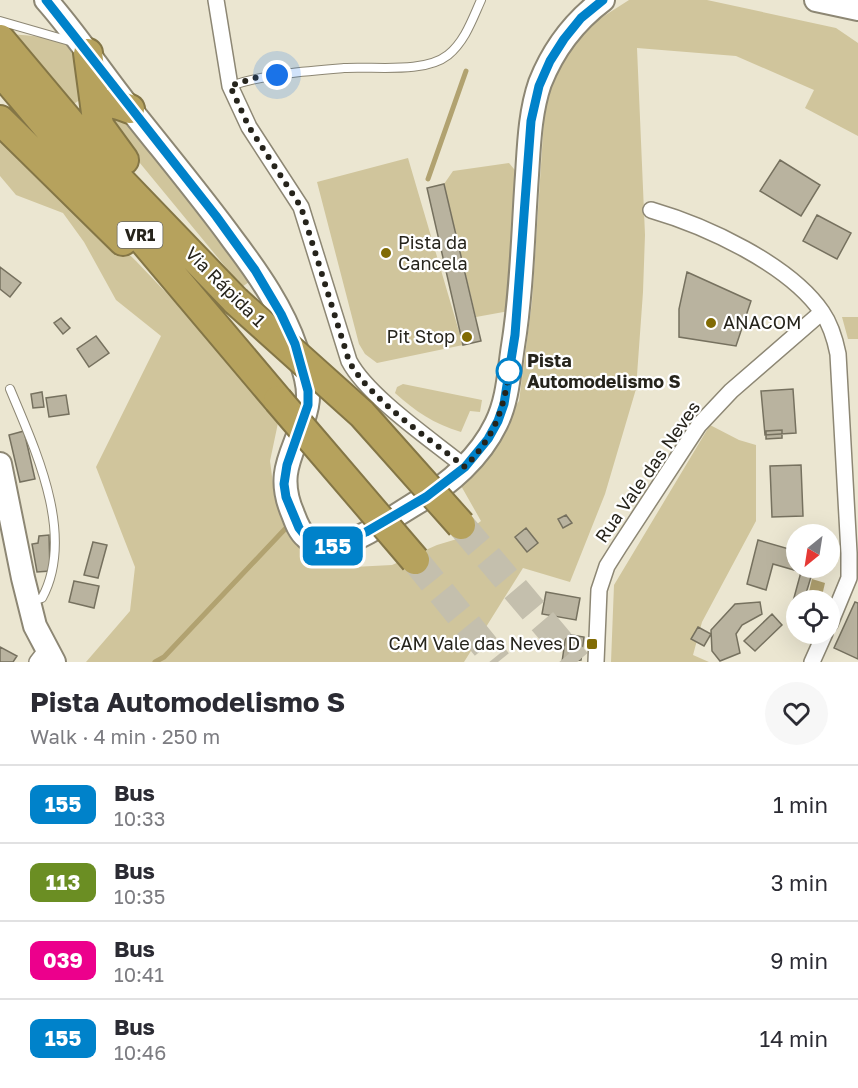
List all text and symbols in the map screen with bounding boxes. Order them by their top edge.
your location [262,60,292,90]
road number: VR1 [118,222,162,248]
place label: Pista da Cancela [398,231,468,274]
street label: Via Rápida 1 [181,242,270,331]
marker: Pista da Cancela [379,246,393,260]
place label: ANACOM [723,311,801,333]
marker: ANACOM [704,316,718,330]
place label: Pit Stop [386,325,455,347]
marker: Pit Stop [460,330,474,344]
place label: Pista Automodelismo S [527,349,681,392]
marker: Pista Automodelismo S [496,358,522,384]
street label: Rua Vale das Neves [590,396,704,546]
north arrow [786,524,840,578]
map controls [786,524,840,644]
line badge: 155 [298,526,368,566]
text: 155 [315,533,351,559]
button: locate [786,590,840,644]
place label: CAM Vale das Neves D [389,632,580,654]
marker: CAM Vale das Neves D [585,637,599,651]
button: heart [765,682,828,745]
text: Pista Automodelismo S [30,685,345,718]
text: Walk · 4 min · 250 m [30,724,220,748]
text: Bus [114,779,155,806]
text: 155 [45,791,81,817]
text: 1 min [773,791,828,818]
text: 10:33 [114,806,166,830]
text: Bus [114,857,155,884]
text: 113 [46,869,80,895]
text: 3 min [771,869,828,896]
text: 10:35 [114,884,165,908]
text: Bus [114,935,155,962]
text: 039 [43,947,83,973]
text: 9 min [770,947,828,974]
text: 10:41 [114,962,164,986]
text: Bus [114,1013,155,1040]
text: 155 [45,1025,81,1051]
text: 14 min [760,1025,828,1052]
text: 10:46 [114,1040,166,1064]

